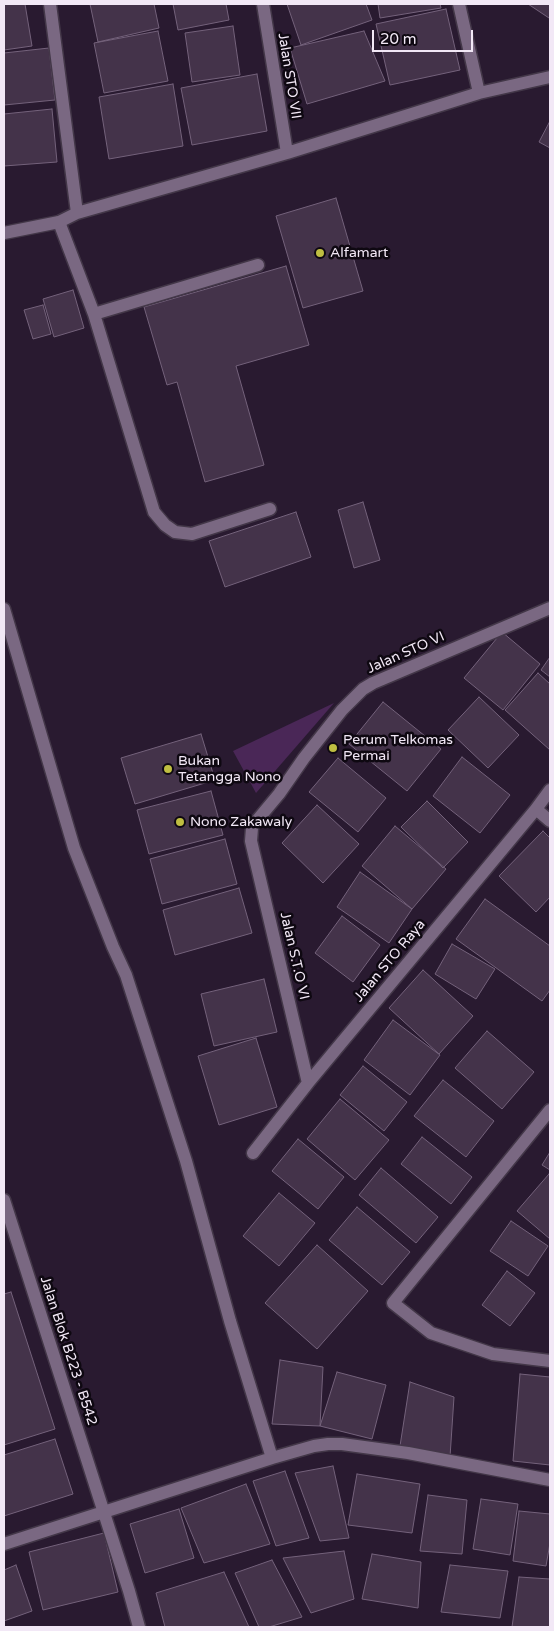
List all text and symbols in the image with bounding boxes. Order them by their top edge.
scale bar [374,20,475,52]
text: 20 m [380,30,417,48]
street label: Jalan STO VII [274,32,304,120]
place label: Alfamart [330,245,388,261]
marker: Alfamart [314,247,326,259]
street label: Jalan STO VI [365,628,447,678]
place label: Perum Telkomas Permai [343,732,453,764]
marker: Perum Telkomas Permai [327,742,339,754]
place label: Bukan Tetangga Nono [178,753,281,786]
marker: Bukan Tetangga Nono [162,763,174,775]
place label: Nono Zakawaly [190,814,292,830]
marker: Nono Zakawaly [174,816,186,828]
street label: Jalan S.T.O VI [276,911,312,1001]
street label: Jalan STO Raya [351,916,429,1006]
street label: Jalan Blok B223 - B542 [36,1274,100,1428]

